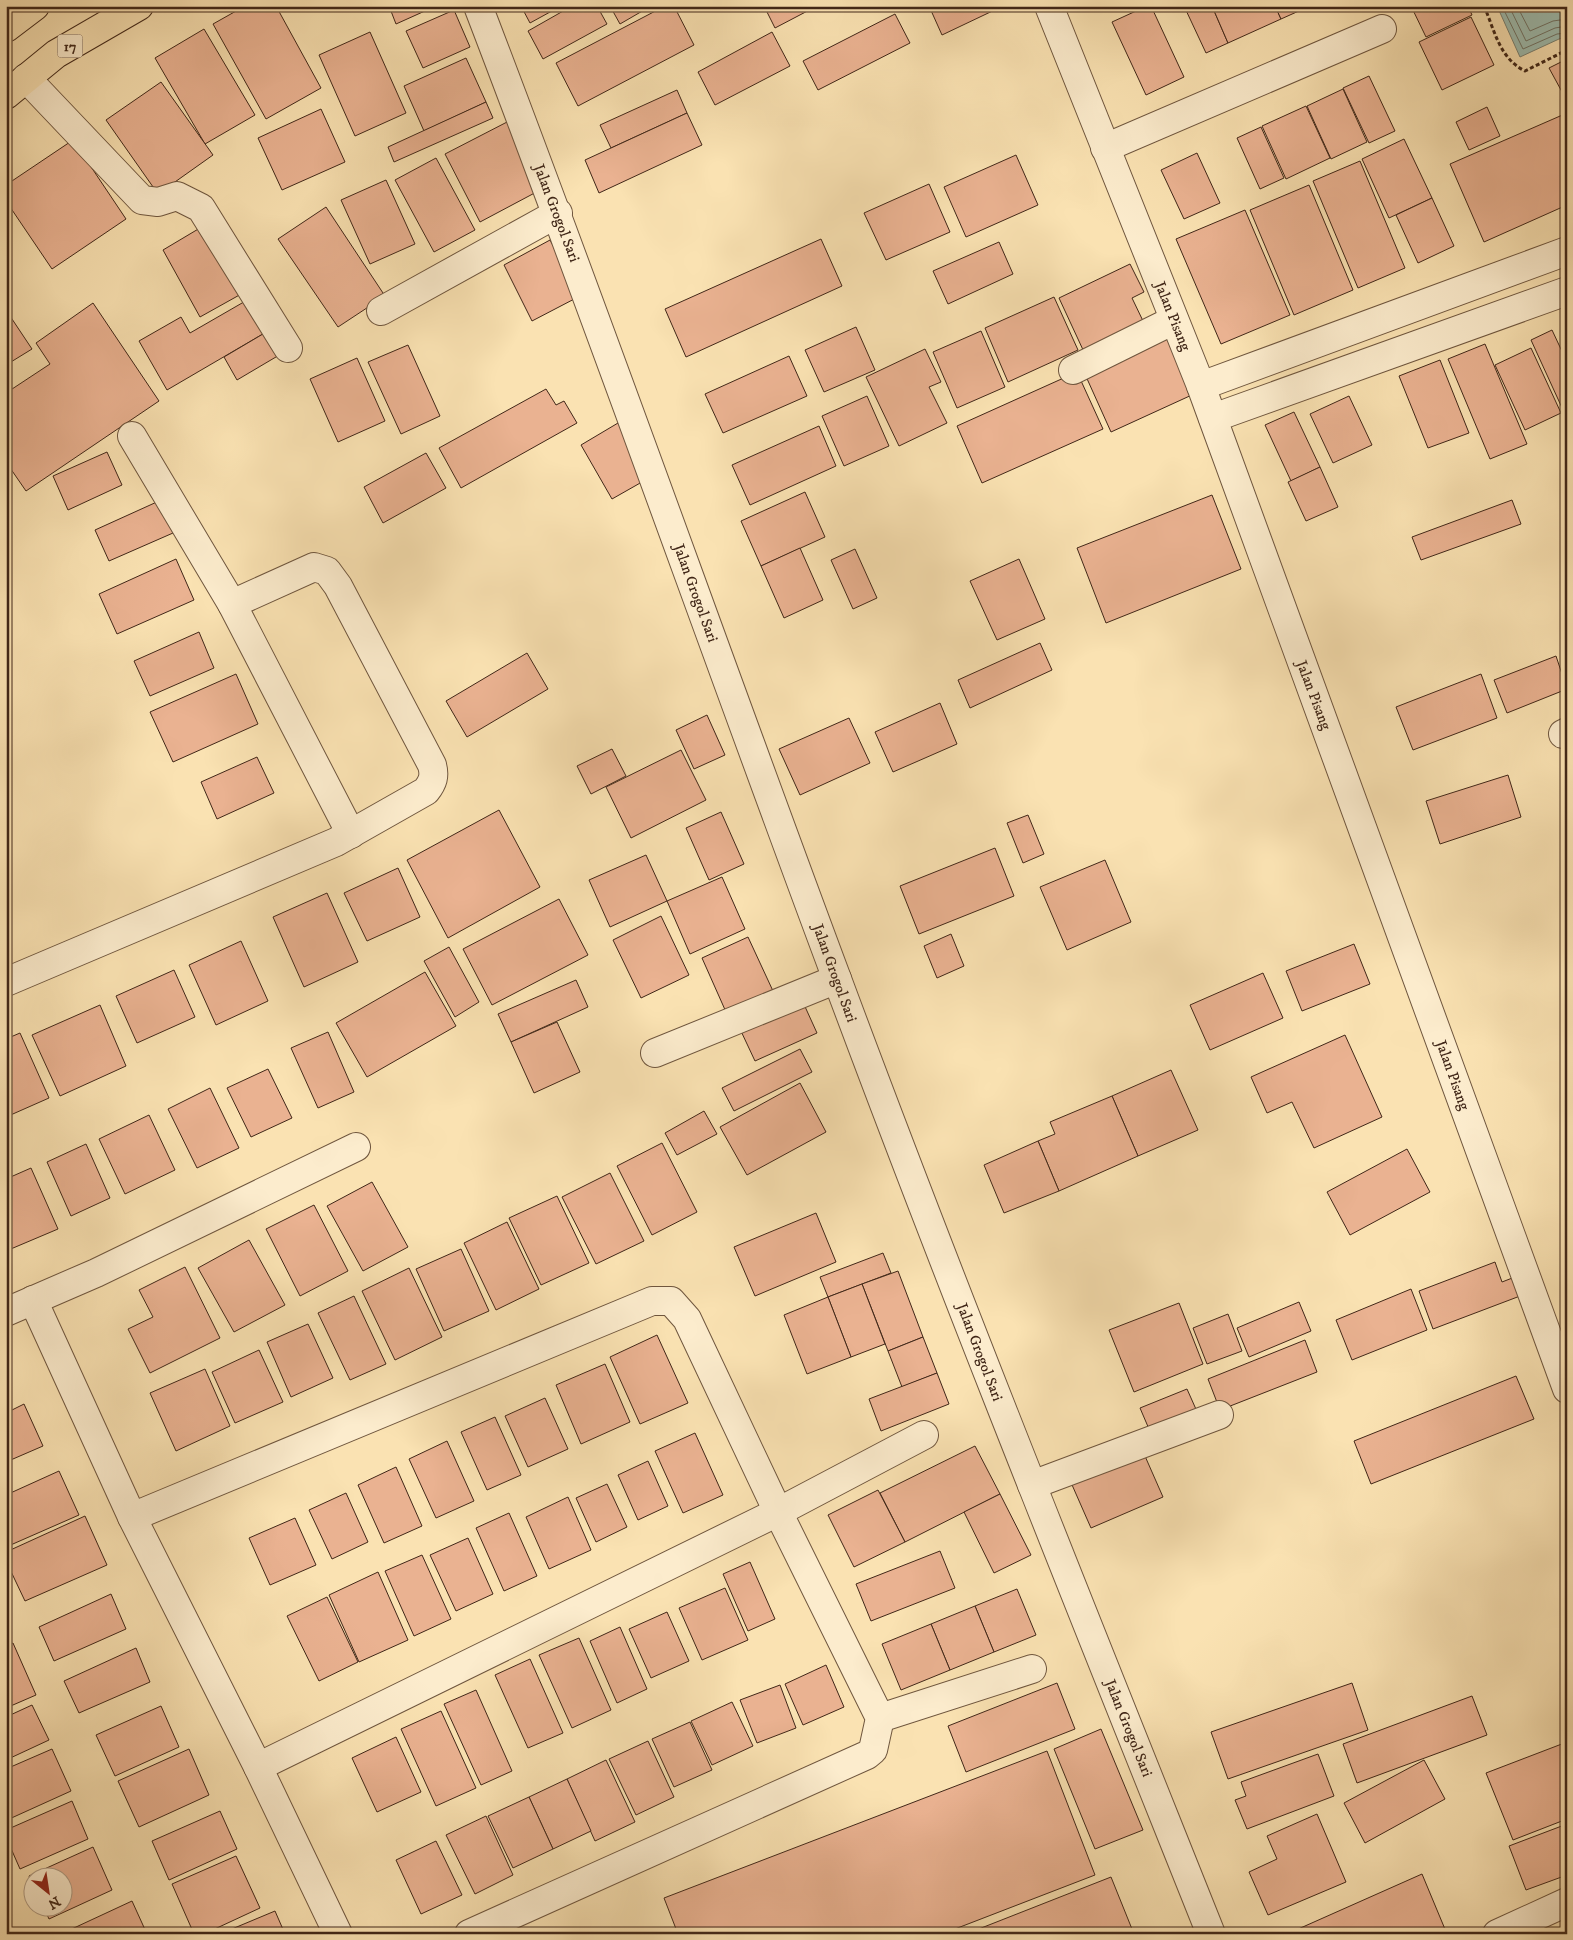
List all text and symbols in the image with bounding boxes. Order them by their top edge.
road number: 17 [58,34,82,58]
street label: Jalan Grogol Sari [528,160,584,265]
street label: Jalan Pisang [1149,277,1195,354]
street label: Jalan Grogol Sari [668,540,722,645]
street label: Jalan Pisang [1291,656,1336,733]
street label: Jalan Grogol Sari [807,920,861,1025]
street label: Jalan Pisang [1430,1036,1474,1113]
street label: Jalan Grogol Sari [951,1299,1007,1404]
street label: Jalan Grogol Sari [1100,1675,1157,1780]
north arrow [22,1868,72,1918]
text: N [44,1892,63,1913]

